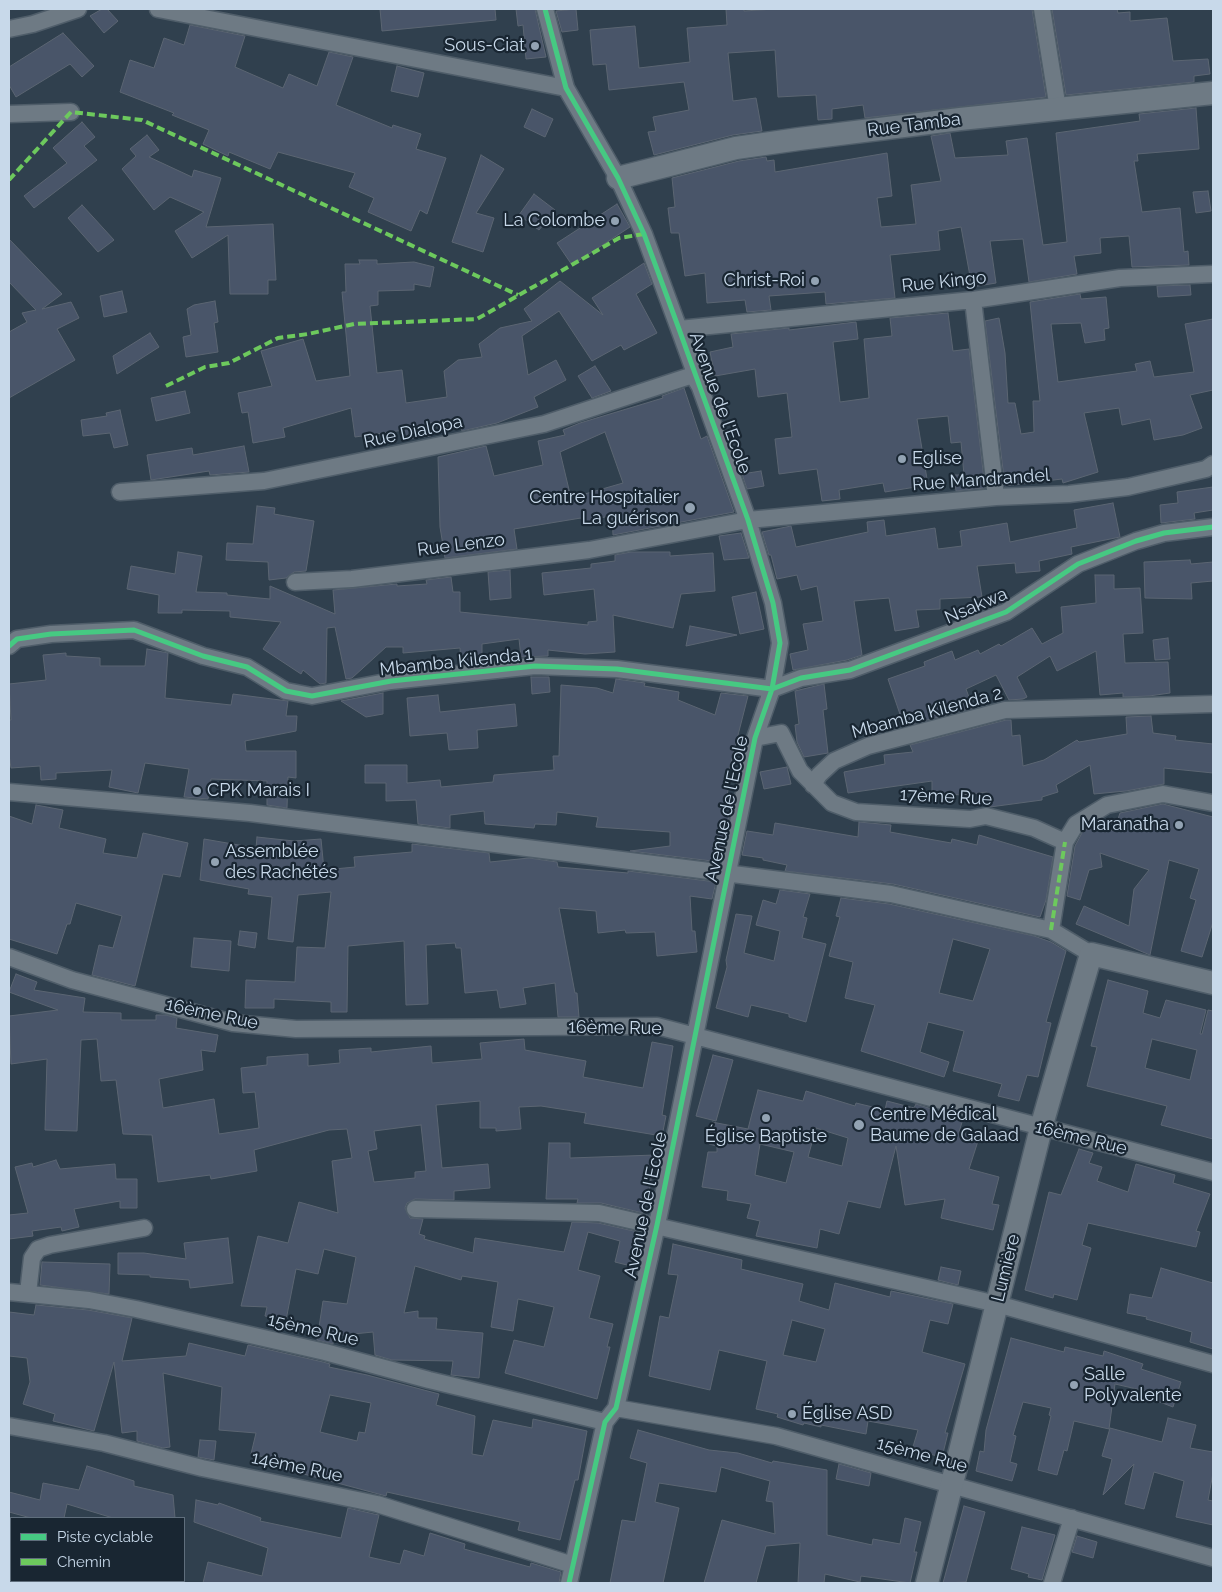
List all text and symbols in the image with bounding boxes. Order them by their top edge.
place label: Sous-Ciat [444,35,525,57]
marker: Sous-Ciat [529,40,541,52]
street label: Rue Tamba [866,109,962,141]
place label: La Colombe [503,210,605,232]
marker: La Colombe [609,215,621,227]
street label: Rue Kingo [900,267,988,297]
place label: Christ-Roi [724,270,805,292]
marker: Christ-Roi [809,275,821,287]
street label: Avenue de l'Ecole [684,329,756,477]
street label: Rue Dialopa [362,411,464,453]
place label: Eglise [912,448,962,470]
marker: Eglise [896,453,908,465]
street label: Rue Mandrandel [911,464,1051,496]
place label: Centre Hospitalier La guérison [529,487,679,530]
marker: Centre Hospitalier La guérison [683,501,697,515]
street label: Rue Lenzo [416,529,506,561]
street label: Nsakwa [941,583,1011,629]
street label: Mbamba Kilenda 1 [379,643,533,681]
street label: Mbamba Kilenda 2 [849,682,1005,744]
street label: Avenue de l'Ecole [701,734,753,884]
place label: CPK Marais I [207,780,310,802]
street label: 17ème Rue [899,784,993,810]
marker: CPK Marais I [191,785,203,797]
place label: Maranatha [1081,814,1169,836]
marker: Maranatha [1173,819,1185,831]
place label: Assemblée des Rachétés [225,841,337,884]
marker: Assemblée des Rachétés [209,856,221,868]
street label: 16ème Rue [164,994,260,1034]
street label: 16ème Rue [568,1016,662,1040]
place label: Centre Médical Baume de Galaad [870,1104,1019,1146]
marker: Église Baptiste [760,1112,772,1124]
street label: 16ème Rue [1033,1116,1129,1160]
marker: Centre Médical Baume de Galaad [852,1118,866,1132]
place label: Église Baptiste [705,1126,827,1148]
street label: Avenue de l'Ecole [620,1130,672,1280]
street label: Lumière [987,1232,1025,1304]
street label: 15ème Rue [265,1309,361,1351]
place label: Salle Polyvalente [1084,1364,1182,1406]
marker: Salle Polyvalente [1068,1379,1080,1391]
place label: Église ASD [802,1403,892,1425]
marker: Église ASD [786,1408,798,1420]
street label: 15ème Rue [874,1433,970,1477]
street label: 14ème Rue [249,1447,345,1487]
legend [10,1517,185,1582]
text: Piste cyclable [57,1528,153,1546]
text: Chemin [57,1553,111,1571]

